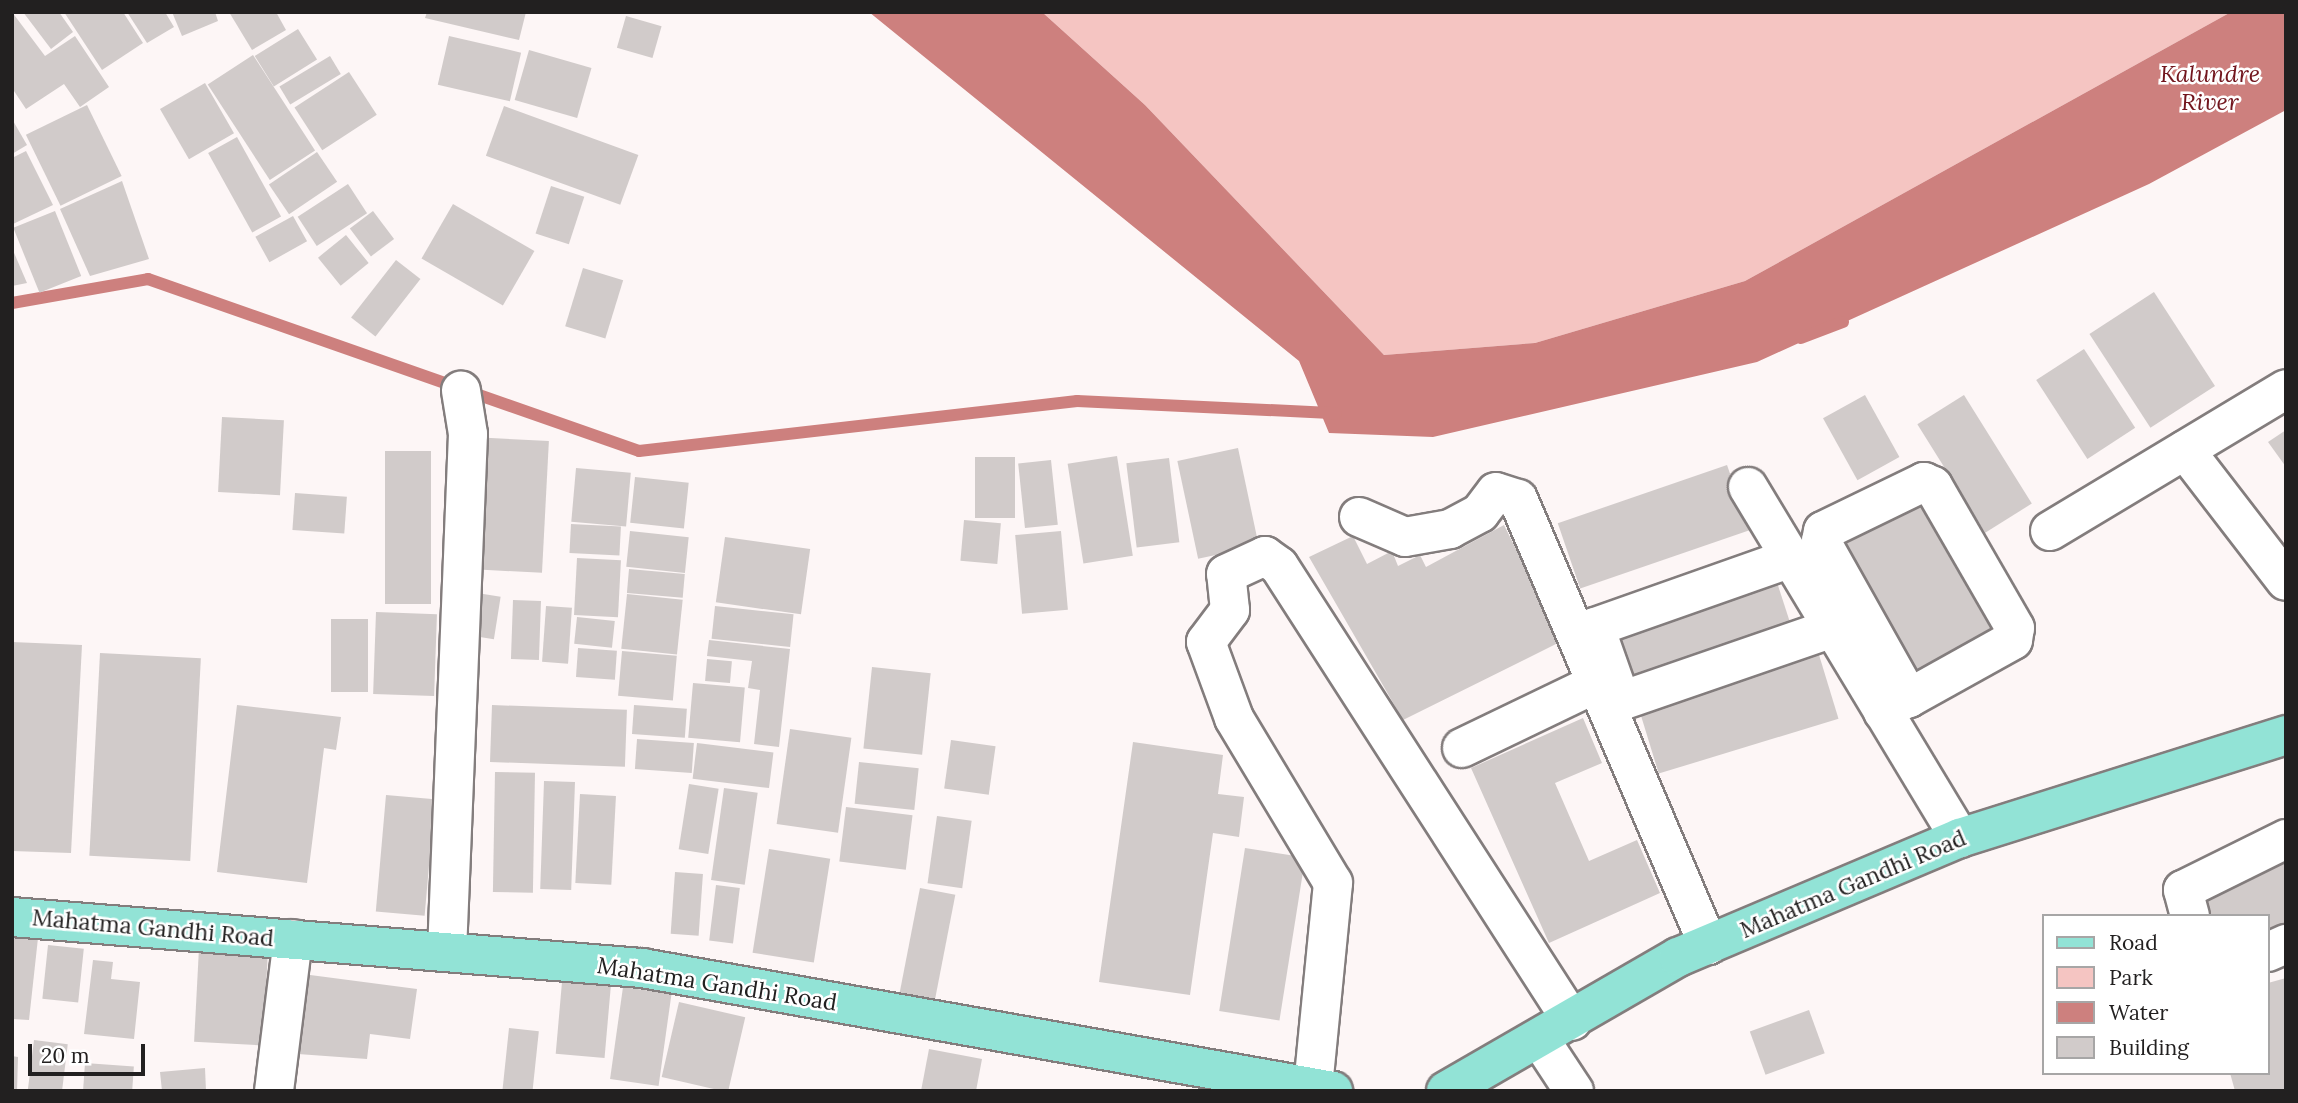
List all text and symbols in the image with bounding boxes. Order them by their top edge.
water label: Kalundre River [2160,60,2260,116]
street label: Mahatma Gandhi Road [1736,824,1970,944]
street label: Mahatma Gandhi Road [31,904,275,952]
legend [2042,914,2270,1075]
text: Road [2109,929,2158,956]
street label: Mahatma Gandhi Road [595,951,839,1017]
text: Park [2109,964,2153,991]
text: Water [2109,999,2168,1026]
scale bar [32,1030,149,1074]
text: Building [2109,1034,2189,1061]
text: 20 m [41,1042,90,1069]

